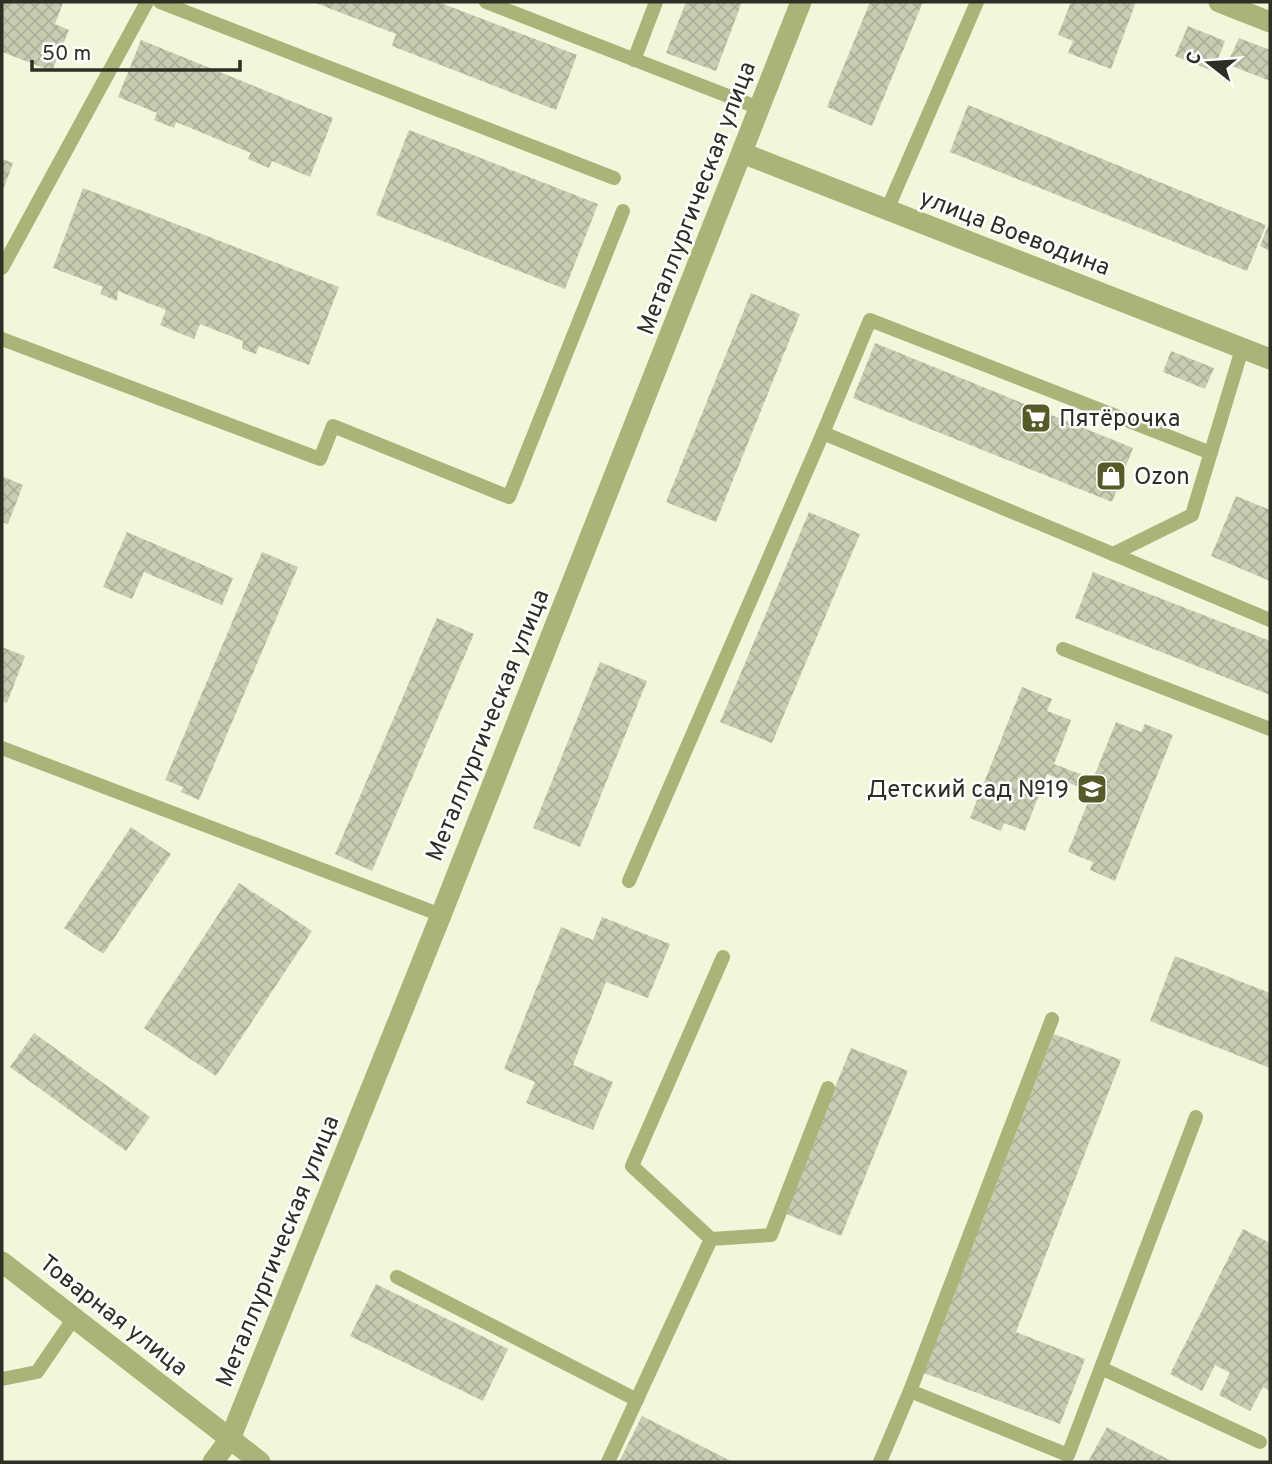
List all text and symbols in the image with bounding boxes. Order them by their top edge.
scale bar [32,28,240,72]
north arrow [1174,28,1244,98]
text: 50 m [42,41,91,68]
text: С [1181,49,1208,68]
street label: Металлургическая улица [632,58,764,340]
street label: улица Воеводина [915,184,1114,284]
supermarket icon: Пятёрочка [1019,401,1053,435]
place label: Пятёрочка [1059,405,1180,435]
shop icon: Ozon [1094,459,1128,493]
place label: Ozon [1134,463,1190,493]
street label: Металлургическая улица [421,585,557,866]
school or university icon: Детский сад №19 [1075,772,1109,806]
place label: Детский сад №19 [867,776,1069,806]
street label: Металлургическая улица [211,1111,347,1392]
street label: Товарная улица [32,1249,193,1384]

